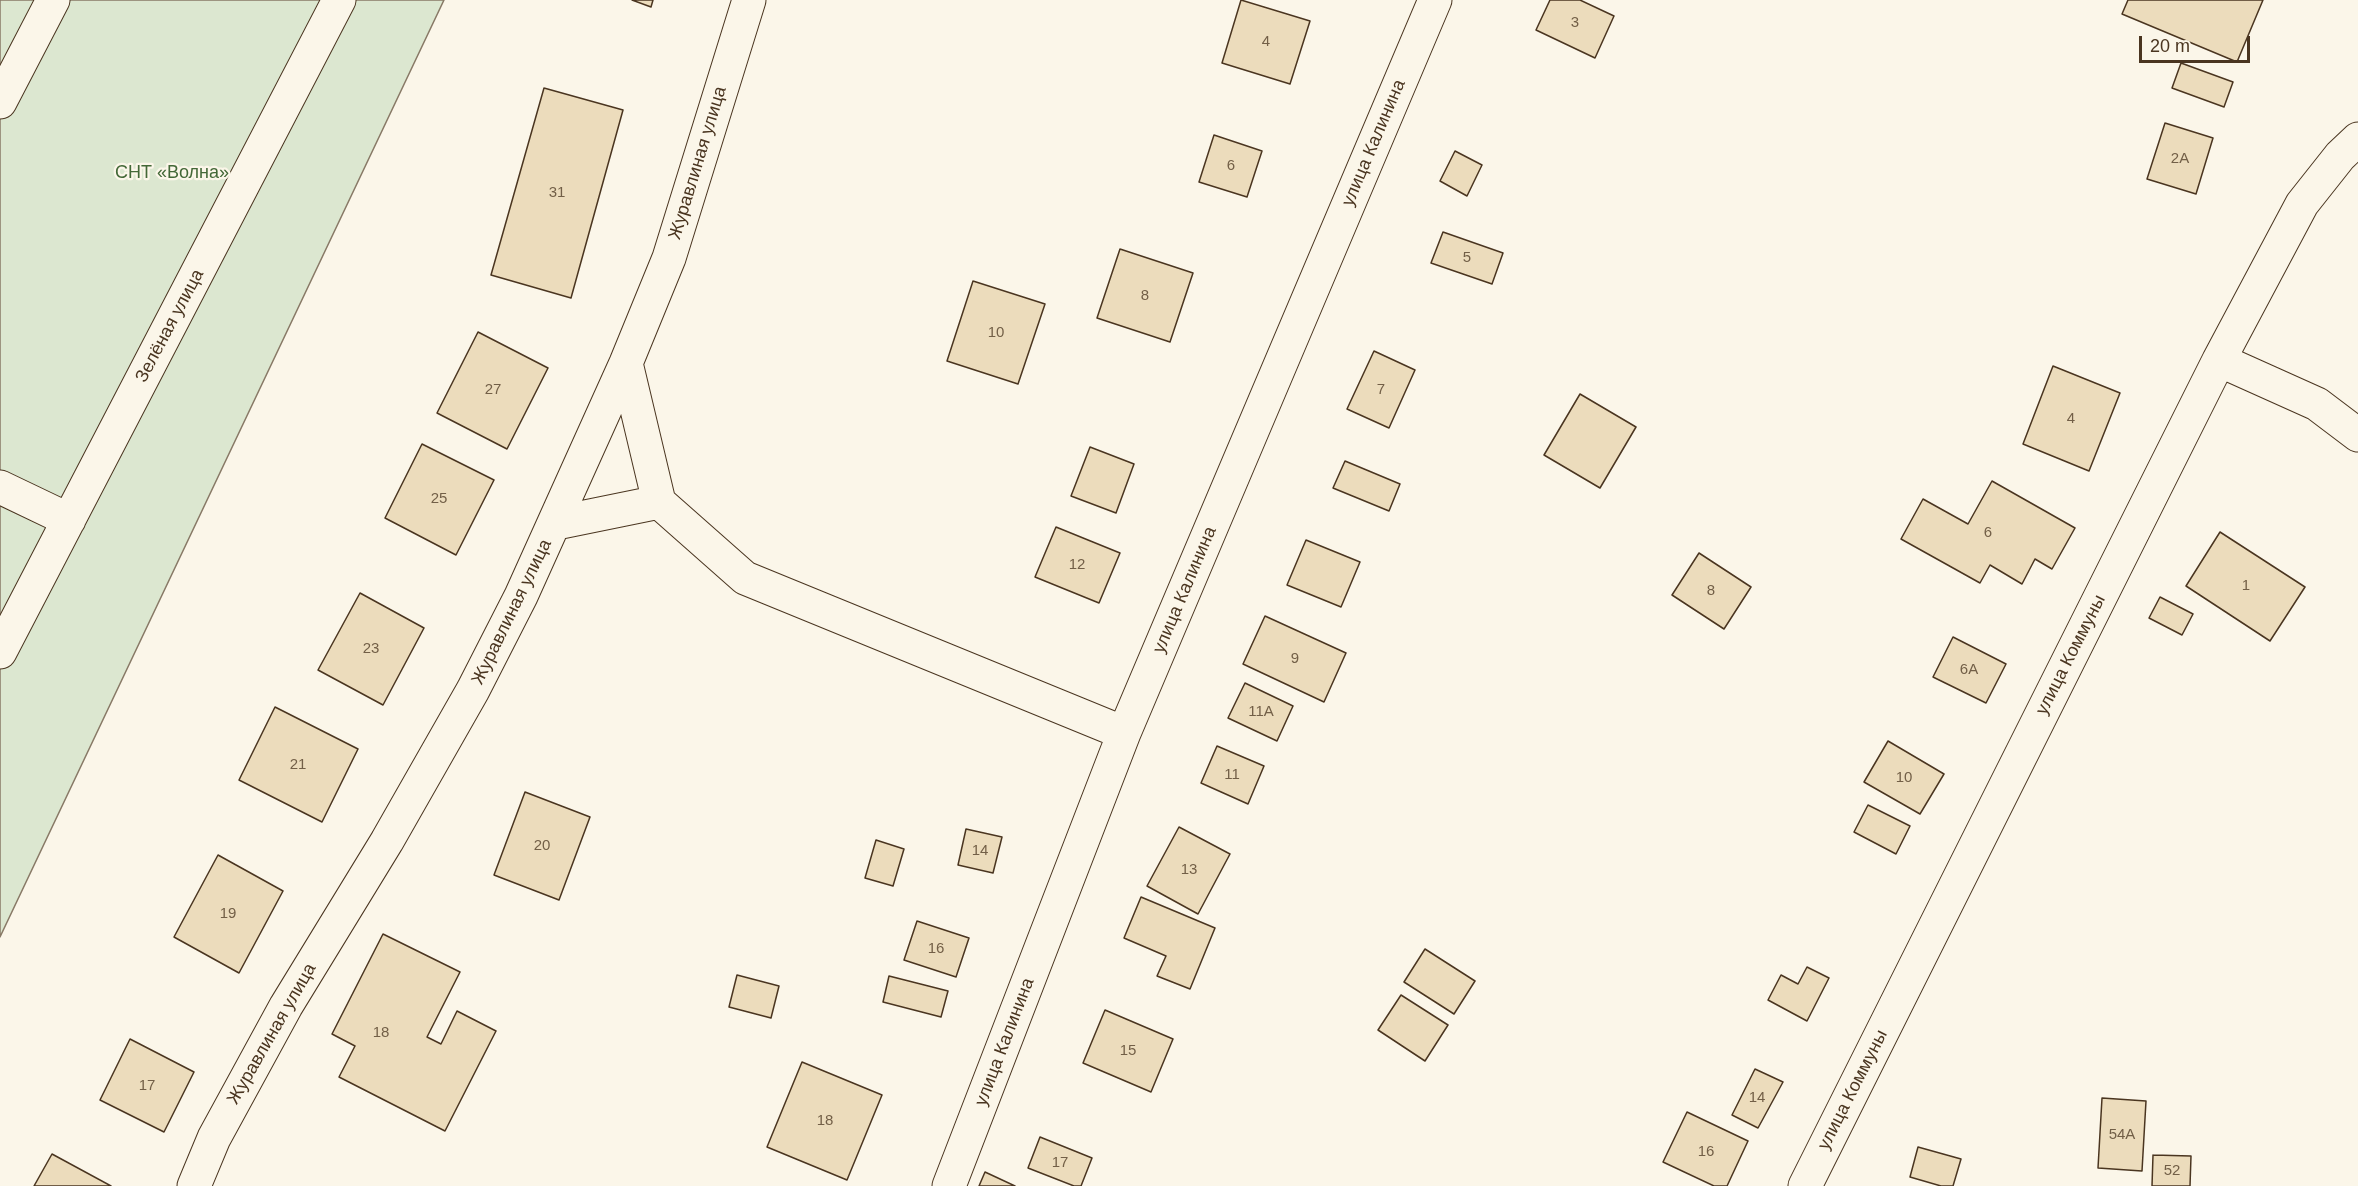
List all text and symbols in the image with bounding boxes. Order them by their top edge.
house number: 3 [1571,14,1579,32]
scale bar [2142,24,2253,62]
house number: 4 [1262,33,1270,51]
text: 20 m [2150,36,2190,56]
street label: улица Калинина [1338,76,1410,210]
street label: Журавлиная улица [664,84,732,242]
house number: 2А [2171,150,2189,168]
house number: 6 [1227,157,1235,175]
park label: СНТ «Волна» [115,162,229,184]
house number: 31 [549,184,565,202]
house number: 5 [1463,249,1471,267]
street label: Зелёная улица [131,266,209,386]
house number: 8 [1141,287,1149,305]
house number: 10 [988,324,1004,342]
house number: 27 [485,381,501,399]
house number: 7 [1377,381,1385,399]
house number: 4 [2067,410,2075,428]
house number: 25 [431,490,447,508]
street label: улица Калинина [1149,523,1221,657]
house number: 6 [1984,524,1992,542]
street label: Журавлиная улица [467,536,557,688]
house number: 12 [1069,556,1085,574]
house number: 1 [2242,577,2250,595]
house number: 8 [1707,582,1715,600]
street label: улица Коммуны [2031,591,2111,719]
house number: 23 [363,640,379,658]
house number: 9 [1291,650,1299,668]
house number: 6А [1960,661,1978,679]
house number: 11А [1248,703,1274,721]
house number: 21 [290,756,306,774]
house number: 11 [1224,766,1240,784]
house number: 10 [1896,769,1912,787]
house number: 20 [534,837,550,855]
house number: 14 [972,842,988,860]
house number: 13 [1181,861,1197,879]
house number: 19 [220,905,236,923]
house number: 16 [928,940,944,958]
street label: Журавлиная улица [223,960,321,1108]
street label: улица Калинина [971,975,1039,1109]
house number: 18 [373,1024,389,1042]
street label: улица Коммуны [1813,1026,1893,1154]
house number: 15 [1120,1042,1136,1060]
house number: 17 [139,1077,155,1095]
house number: 14 [1749,1089,1765,1107]
house number: 18 [817,1112,833,1130]
house number: 54А [2109,1126,2135,1144]
house number: 16 [1698,1143,1714,1161]
house number: 17 [1052,1154,1068,1172]
house number: 52 [2164,1162,2180,1180]

